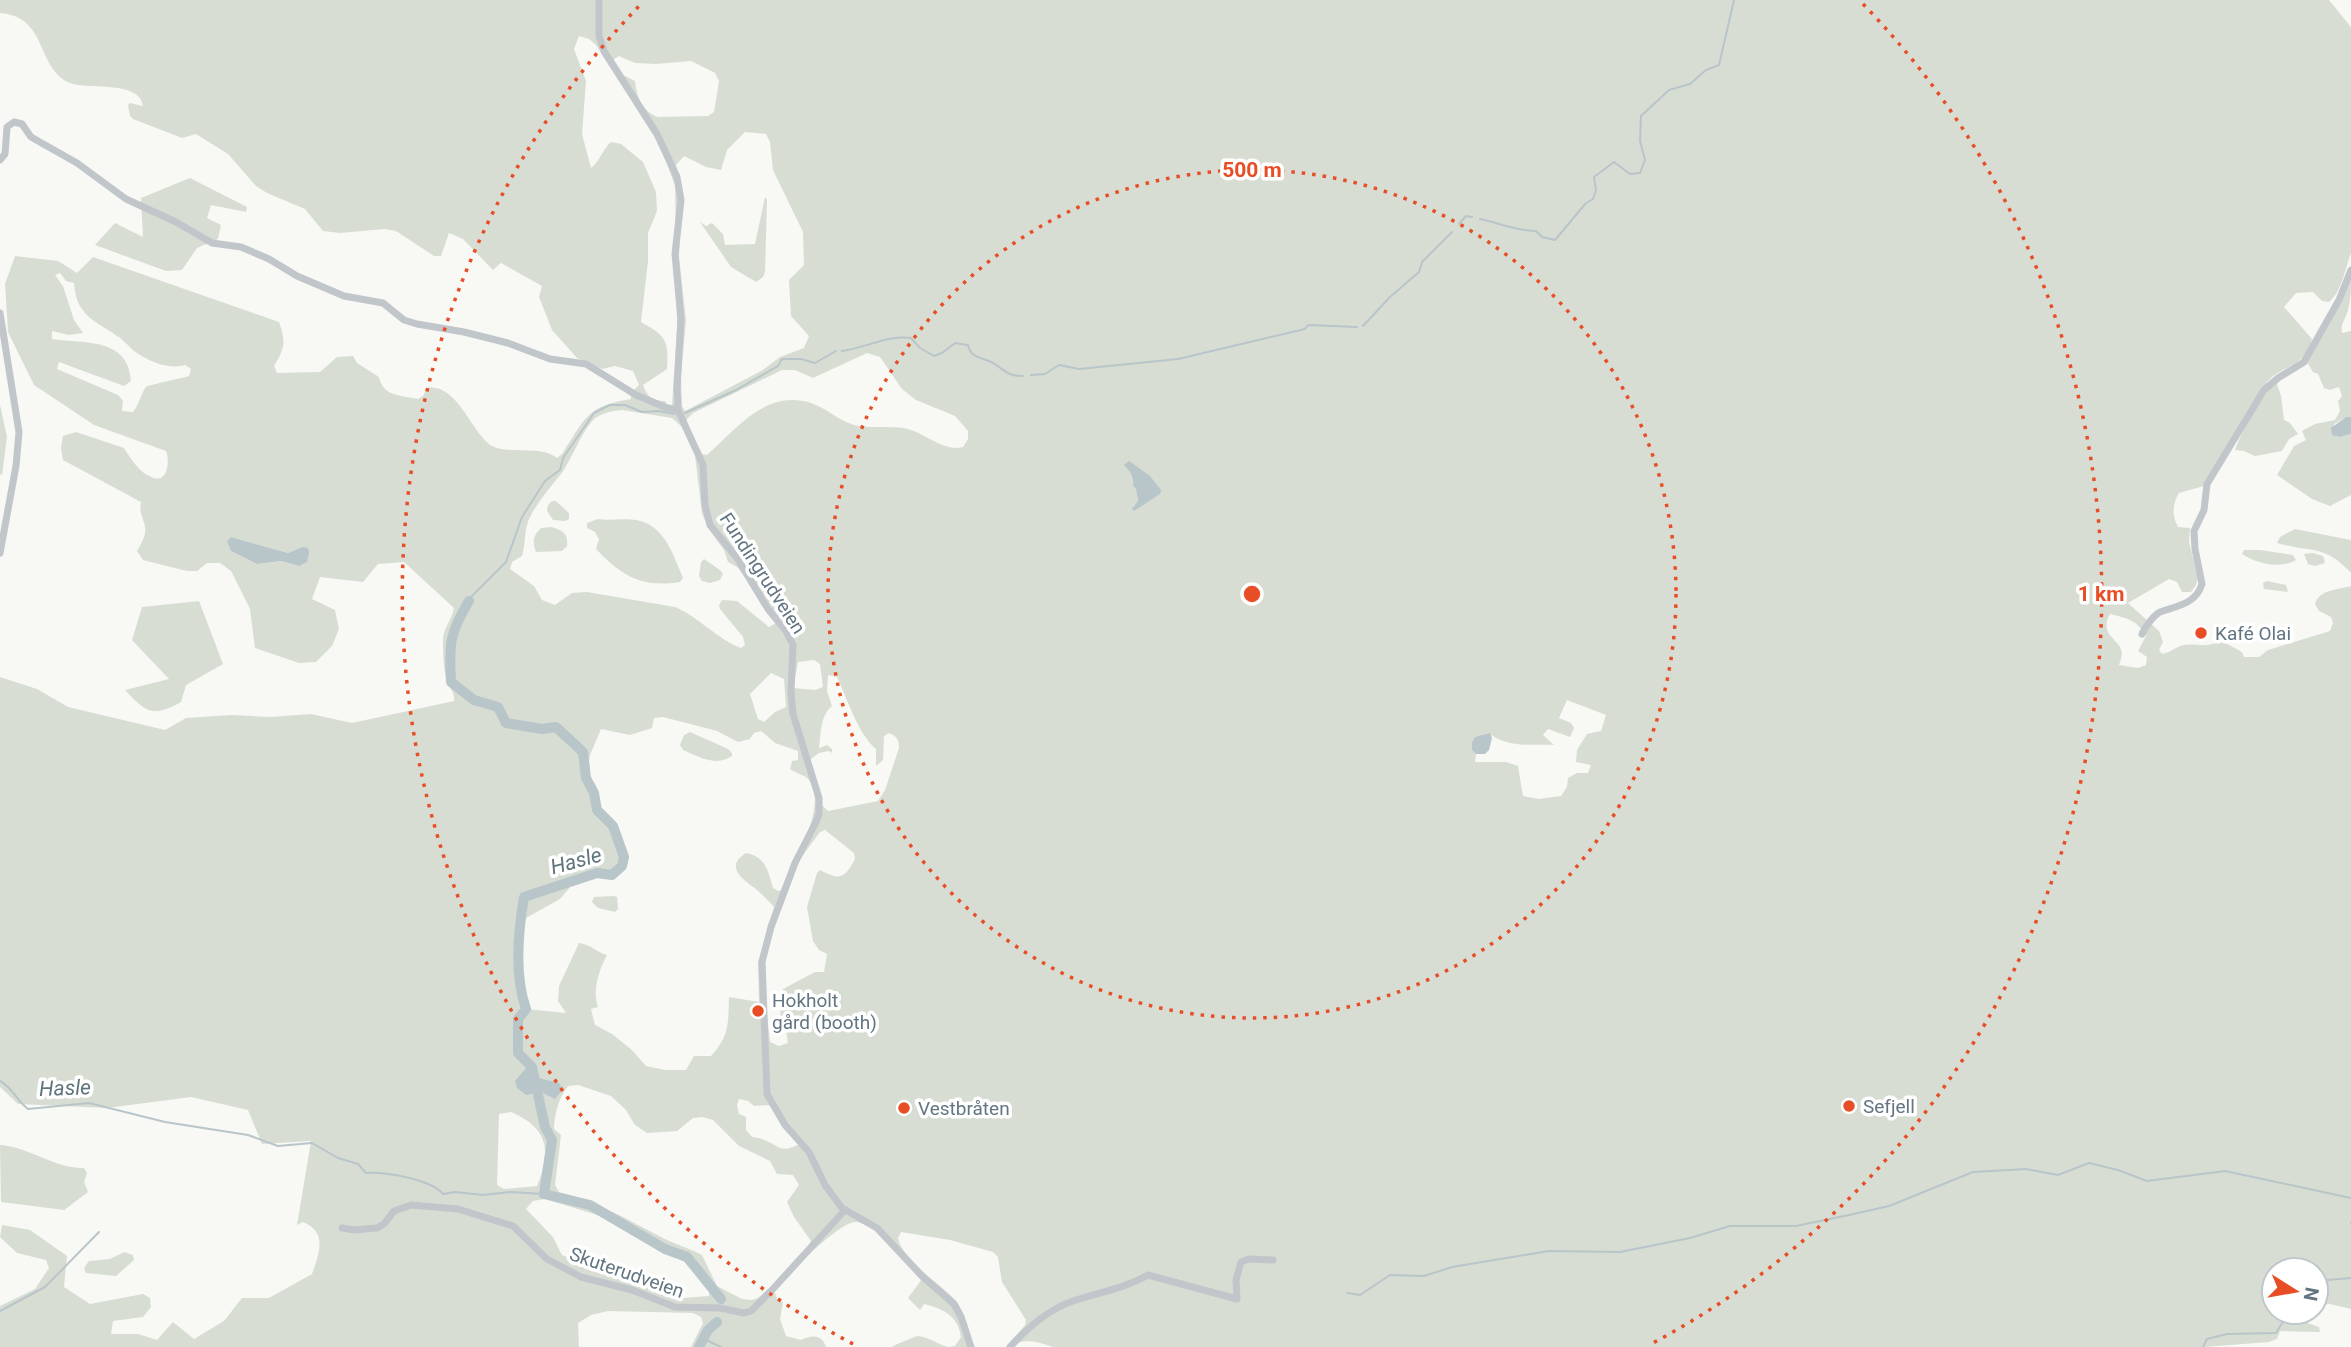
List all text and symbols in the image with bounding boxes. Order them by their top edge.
text: 500 m [1222,158,1282,182]
street label: Fundingrudveien [715,508,810,638]
centre of rings [1240,582,1264,606]
text: 1 km [2078,582,2124,606]
place label: Kafé Olai [2215,622,2291,645]
marker: Kafé Olai [2193,625,2209,641]
water label: Hasle [548,843,604,879]
place label: Hokholt gård (booth) [772,989,877,1034]
marker: Hokholt gård (booth) [750,1003,766,1019]
water label: Hasle [39,1075,92,1101]
place label: Sefjell [1863,1095,1915,1118]
place label: Vestbråten [918,1097,1010,1120]
marker: Sefjell [1841,1098,1857,1114]
marker: Vestbråten [896,1100,912,1116]
street label: Skuterudveien [567,1242,687,1303]
north arrow [2260,1256,2330,1326]
text: N [2299,1285,2324,1303]

